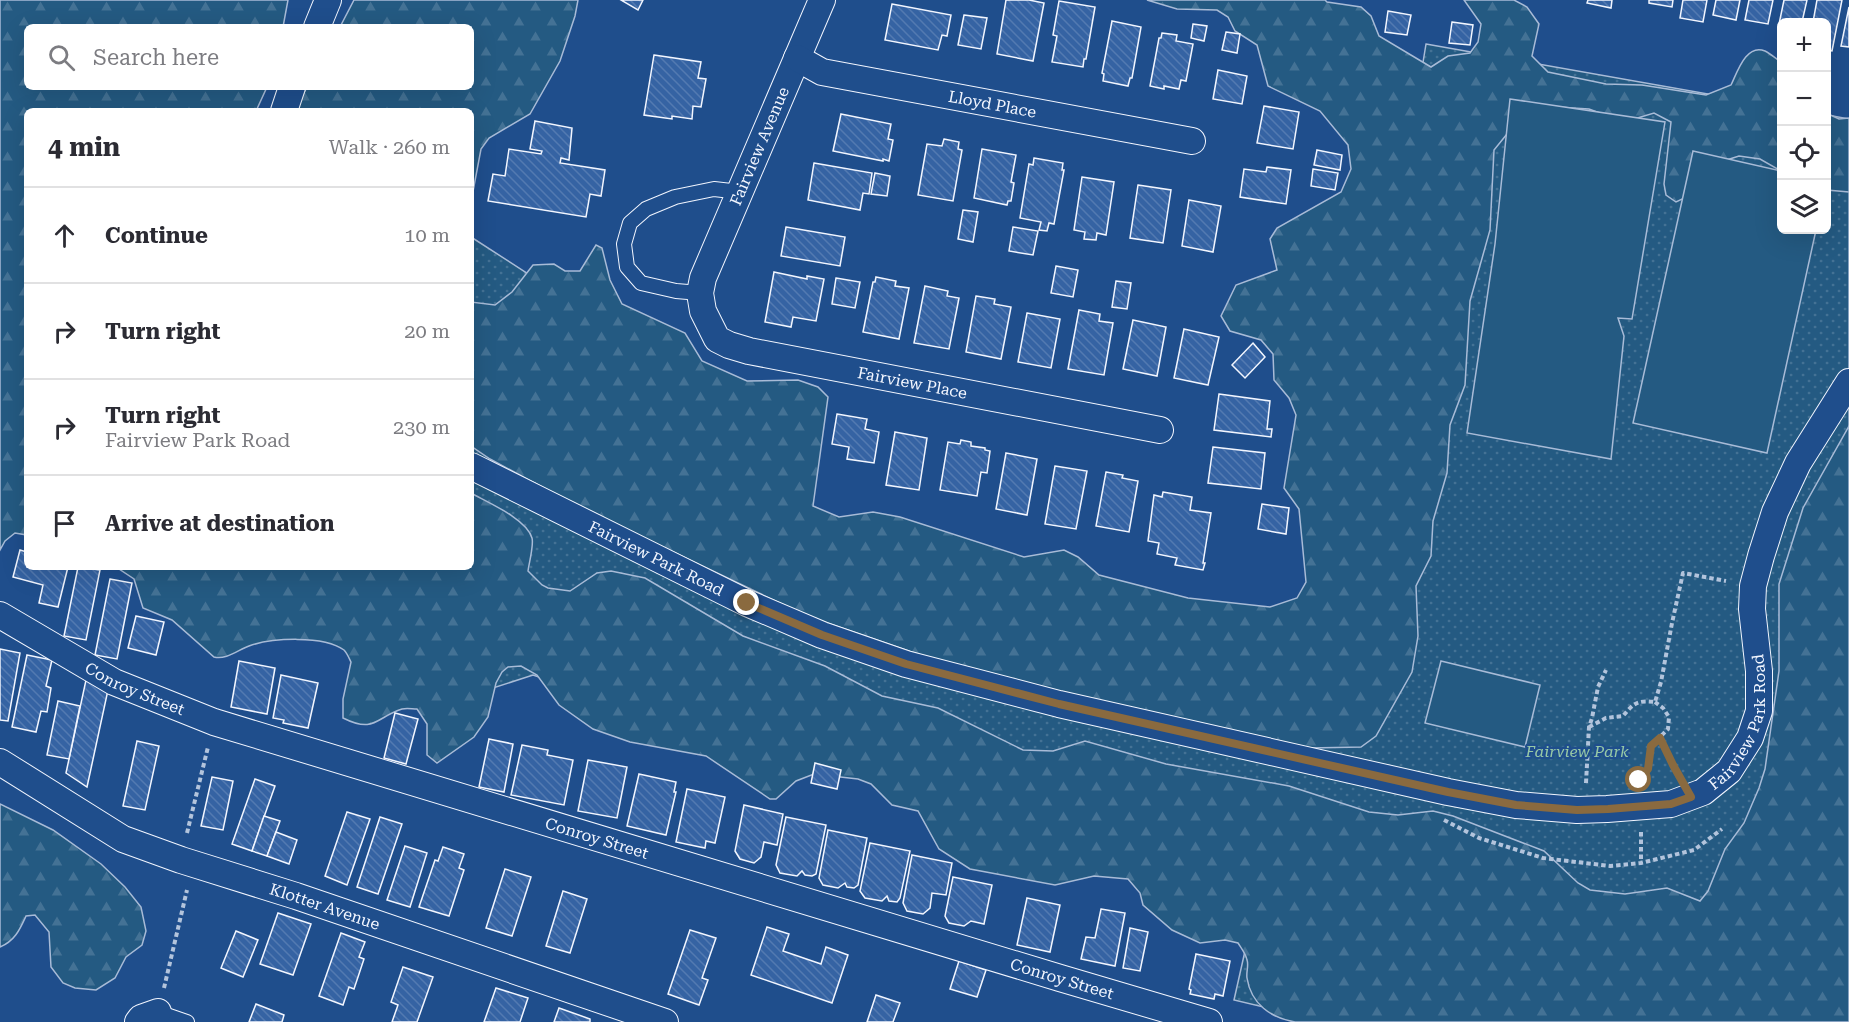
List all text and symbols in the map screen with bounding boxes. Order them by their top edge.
map controls [1777,18,1831,234]
button: + [1777,18,1831,72]
search box [24,24,474,90]
icon: search [45,41,78,74]
text: Search here [93,45,219,70]
button: − [1777,72,1831,126]
street label: Fairview Avenue [726,84,793,208]
street label: Lloyd Place [947,87,1038,122]
button: locate [1777,126,1831,180]
text: 4 min [48,132,120,162]
text: Walk · 260 m [329,135,450,159]
button: layers [1777,180,1831,234]
icon: ahead [48,219,81,252]
text: Continue [105,223,208,248]
text: 10 m [404,223,450,247]
icon: right [48,315,81,348]
text: Turn right [105,319,220,344]
text: 20 m [404,319,450,343]
street label: Fairview Place [856,363,969,403]
text: Turn right [105,403,220,428]
icon: right [48,411,81,444]
text: 230 m [393,415,450,439]
text: Fairview Park Road [105,428,290,452]
icon: arrive [48,507,81,540]
text: Arrive at destination [105,511,334,536]
street label: Fairview Park Road [585,517,727,600]
route end [733,589,759,615]
street label: Fairview Park Road [1705,653,1769,794]
street label: Conroy Street [82,658,187,719]
park label: Fairview Park [1524,742,1629,761]
route start [1625,766,1651,792]
street label: Conroy Street [543,814,651,863]
street label: Klotter Avenue [267,879,383,934]
street label: Conroy Street [1008,955,1116,1003]

